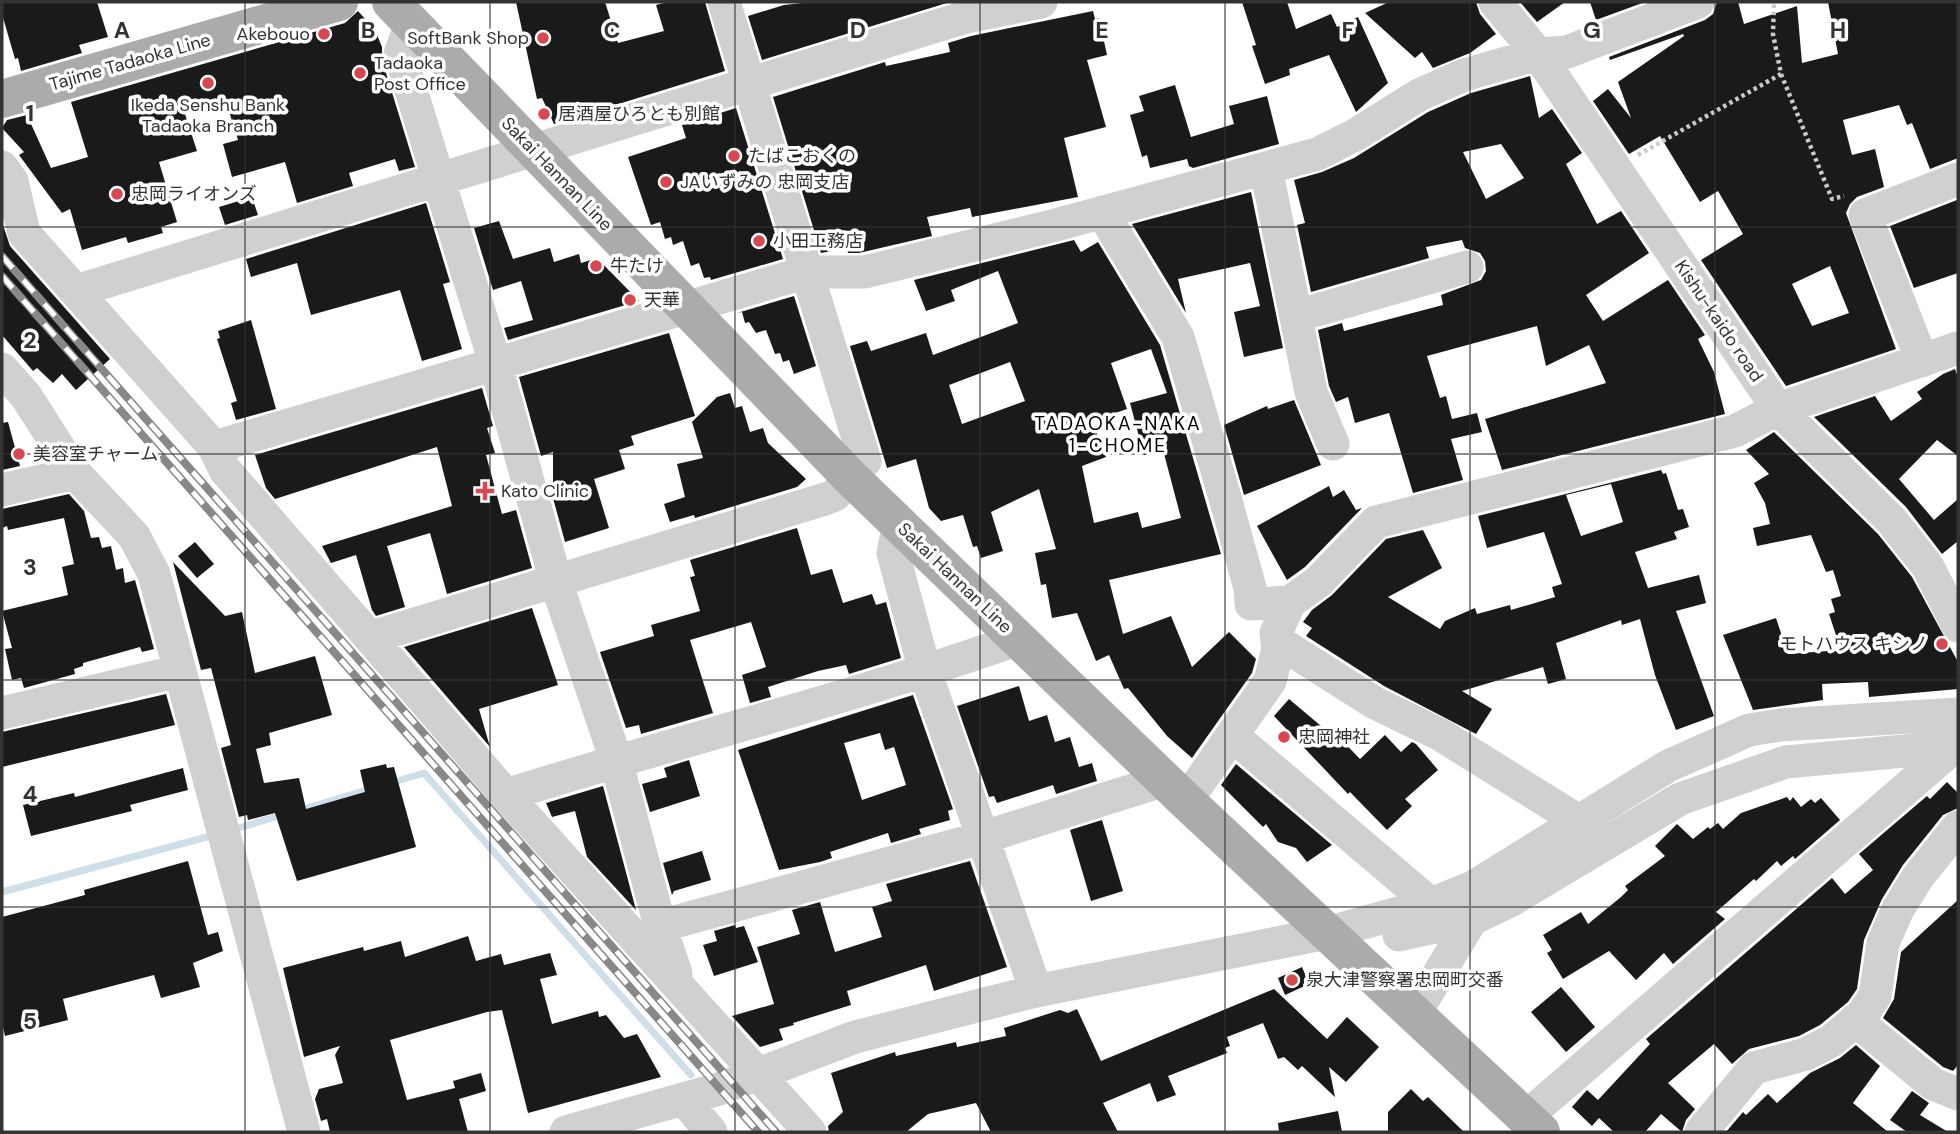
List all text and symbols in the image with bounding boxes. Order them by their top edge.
text: A [114,15,130,45]
text: B [361,15,375,45]
text: C [604,15,620,45]
text: D [850,15,866,45]
text: E [1095,15,1109,45]
text: F [1342,15,1355,45]
text: G [1583,15,1601,45]
text: H [1830,15,1846,45]
place label: Akebouo [236,22,310,46]
marker: Akebouo [316,26,332,42]
place label: SoftBank Shop [407,26,529,50]
street label: Tajime Tadaoka Line [47,28,213,96]
marker: SoftBank Shop [535,30,551,46]
place label: Tadaoka Post Office [374,51,466,96]
marker: Tadaoka Post Office [352,65,368,81]
marker: Ikeda Senshu Bank Tadaoka Branch [200,75,216,91]
place label: Ikeda Senshu Bank Tadaoka Branch [131,93,285,138]
text: 1 [26,98,34,128]
place label: 居酒屋ひろとも別館 [558,102,720,126]
marker: 居酒屋ひろとも別館 [536,106,552,122]
street label: Sakai Hannan Line [496,112,618,236]
place label: たばこおくの [748,144,856,168]
marker: たばこおくの [726,148,742,164]
place label: JAいずみの 忠岡支店 [680,170,849,194]
marker: JAいずみの 忠岡支店 [658,174,674,190]
place label: 忠岡ライオンズ [131,182,257,206]
marker: 忠岡ライオンズ [109,186,125,202]
place label: 小田工務店 [773,229,863,253]
marker: 小田工務店 [751,233,767,249]
place label: 牛たけ [610,254,664,278]
street label: Kishu-kaido road [1669,255,1769,387]
marker: 牛たけ [588,258,604,274]
place label: 天華 [644,288,680,312]
marker: 天華 [622,292,638,308]
text: 2 [23,325,37,355]
district label: TADAOKA-NAKA 1-CHOME [1034,411,1202,458]
place label: 美容室チャーム [33,442,158,466]
marker: 美容室チャーム [11,446,27,462]
place label: Kato Clinic [501,479,589,503]
marker: Kato Clinic [475,481,495,501]
street label: Sakai Hannan Line [893,517,1017,639]
text: 3 [23,552,37,582]
place label: モトハウス キシノ [1779,632,1928,656]
marker: モトハウス キシノ [1934,636,1950,652]
place label: 忠岡神社 [1298,725,1370,749]
marker: 忠岡神社 [1276,729,1292,745]
text: 4 [23,779,38,809]
place label: 泉大津警察署忠岡町交番 [1306,968,1504,992]
marker: 泉大津警察署忠岡町交番 [1284,972,1300,988]
text: 5 [23,1006,37,1036]

